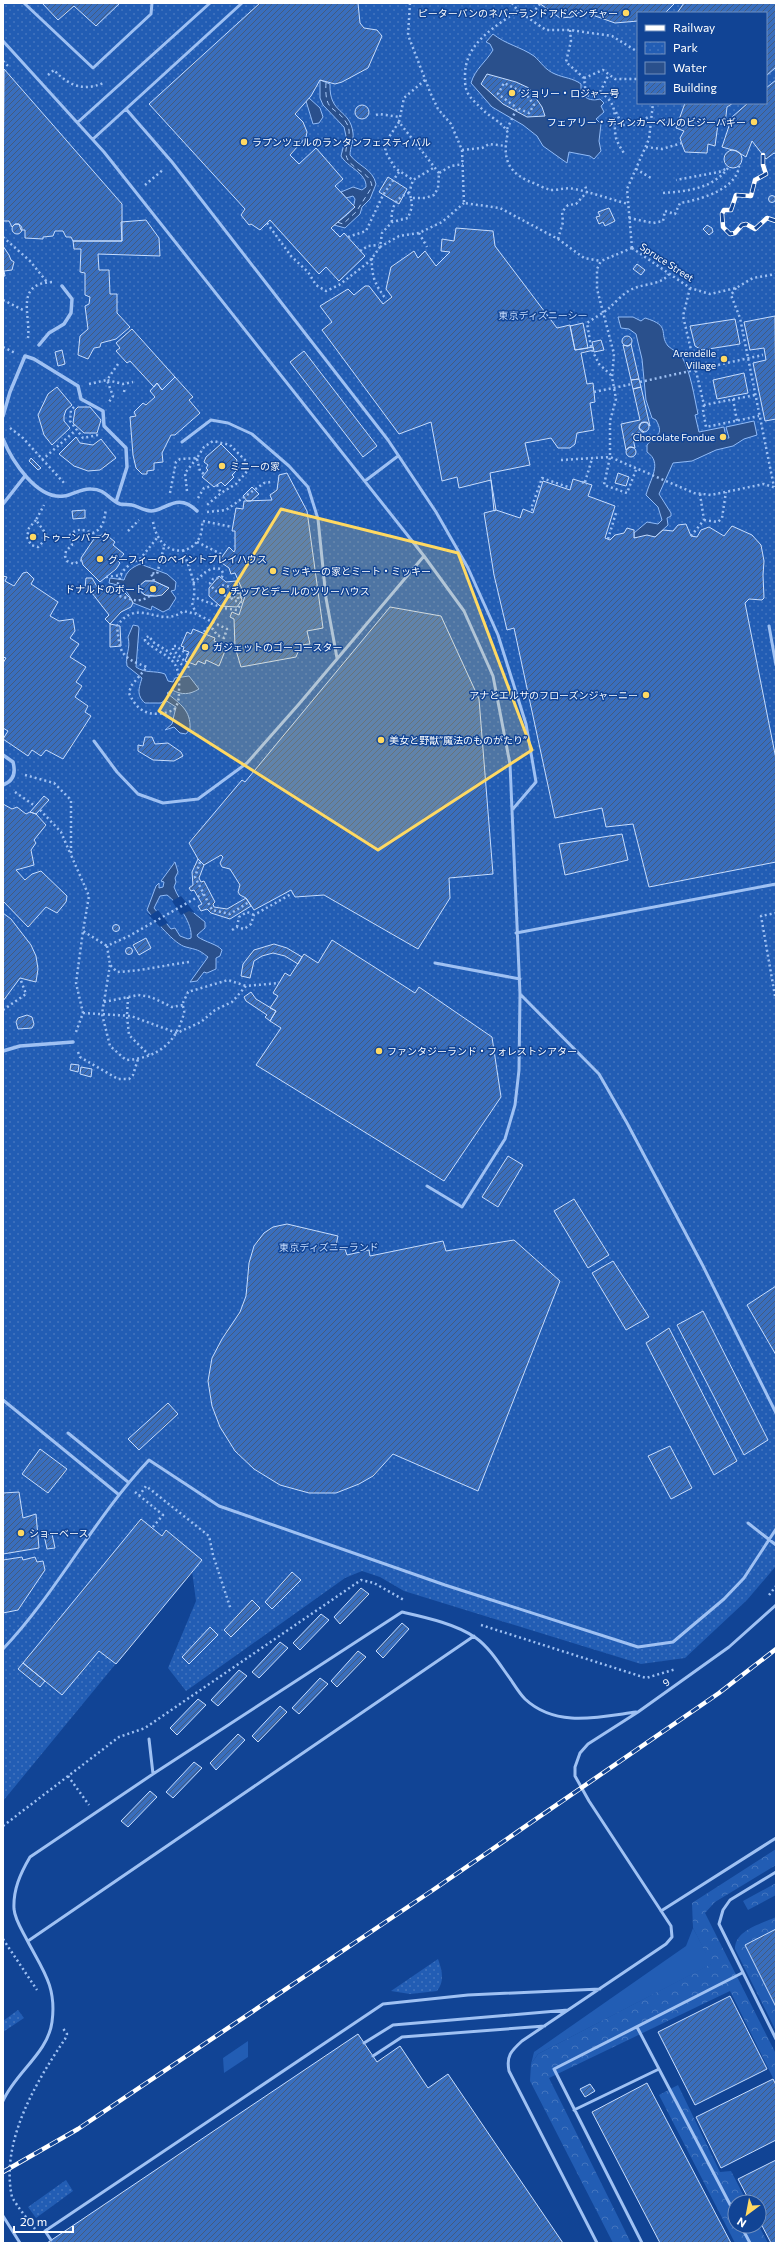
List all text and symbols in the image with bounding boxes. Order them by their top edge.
place label: ピーターパンのネバーランドアドベンチャー [418,7,618,19]
marker: ピーターパンのネバーランドアドベンチャー [621,8,631,18]
legend [637,12,767,104]
text: Railway [673,20,715,34]
text: Park [673,40,699,54]
text: Water [673,60,707,74]
text: Building [673,80,717,94]
place label: ジョリー・ロジャー号 [520,87,620,99]
marker: ジョリー・ロジャー号 [507,88,517,98]
place label: フェアリー・ティンカーベルのビジーバギー [547,116,746,128]
marker: フェアリー・ティンカーベルのビジーバギー [749,117,759,127]
place label: ラプンツェルのランタンフェスティバル [252,136,431,148]
marker: ラプンツェルのランタンフェスティバル [239,137,249,147]
street label: Spruce Street [638,240,696,284]
park label: 東京ディズニーシー [498,309,588,321]
place label: Arendelle Village [673,347,716,371]
marker: Arendelle Village [719,354,729,364]
place label: Chocolate Fondue [633,431,715,443]
marker: Chocolate Fondue [718,432,728,442]
place label: ミニーの家 [230,460,280,472]
marker: ミニーの家 [217,461,227,471]
place label: トゥーンパーク [41,531,111,543]
marker: トゥーンパーク [28,532,38,542]
place label: グーフィーのペイントプレイハウス [108,553,267,565]
marker: グーフィーのペイントプレイハウス [95,554,105,564]
place label: ミッキーの家とミート・ミッキー [281,565,431,577]
marker: ミッキーの家とミート・ミッキー [268,566,278,576]
place label: ドナルドのボート [65,583,145,595]
marker: ドナルドのボート [148,584,158,594]
place label: チップとデールのツリーハウス [230,585,370,597]
marker: チップとデールのツリーハウス [217,586,227,596]
place label: ガジェットのゴーコースター [213,641,343,653]
marker: ガジェットのゴーコースター [200,642,210,652]
place label: アナとエルサのフローズンジャーニー [469,689,638,701]
marker: アナとエルサのフローズンジャーニー [641,690,651,700]
place label: 美女と野獣”魔法のものがたり” [389,734,527,746]
marker: 美女と野獣”魔法のものがたり” [376,735,386,745]
place label: ファンタジーランド・フォレストシアター [387,1045,577,1057]
marker: ファンタジーランド・フォレストシアター [374,1046,384,1056]
park label: 東京ディズニーランド [279,1241,379,1253]
place label: ショーベース [29,1527,89,1539]
marker: ショーベース [16,1528,26,1538]
street label: 9 [660,1675,672,1689]
north arrow [727,2194,767,2234]
scale bar [14,2208,73,2234]
text: 20 m [20,2214,47,2228]
text: N [734,2215,748,2231]

